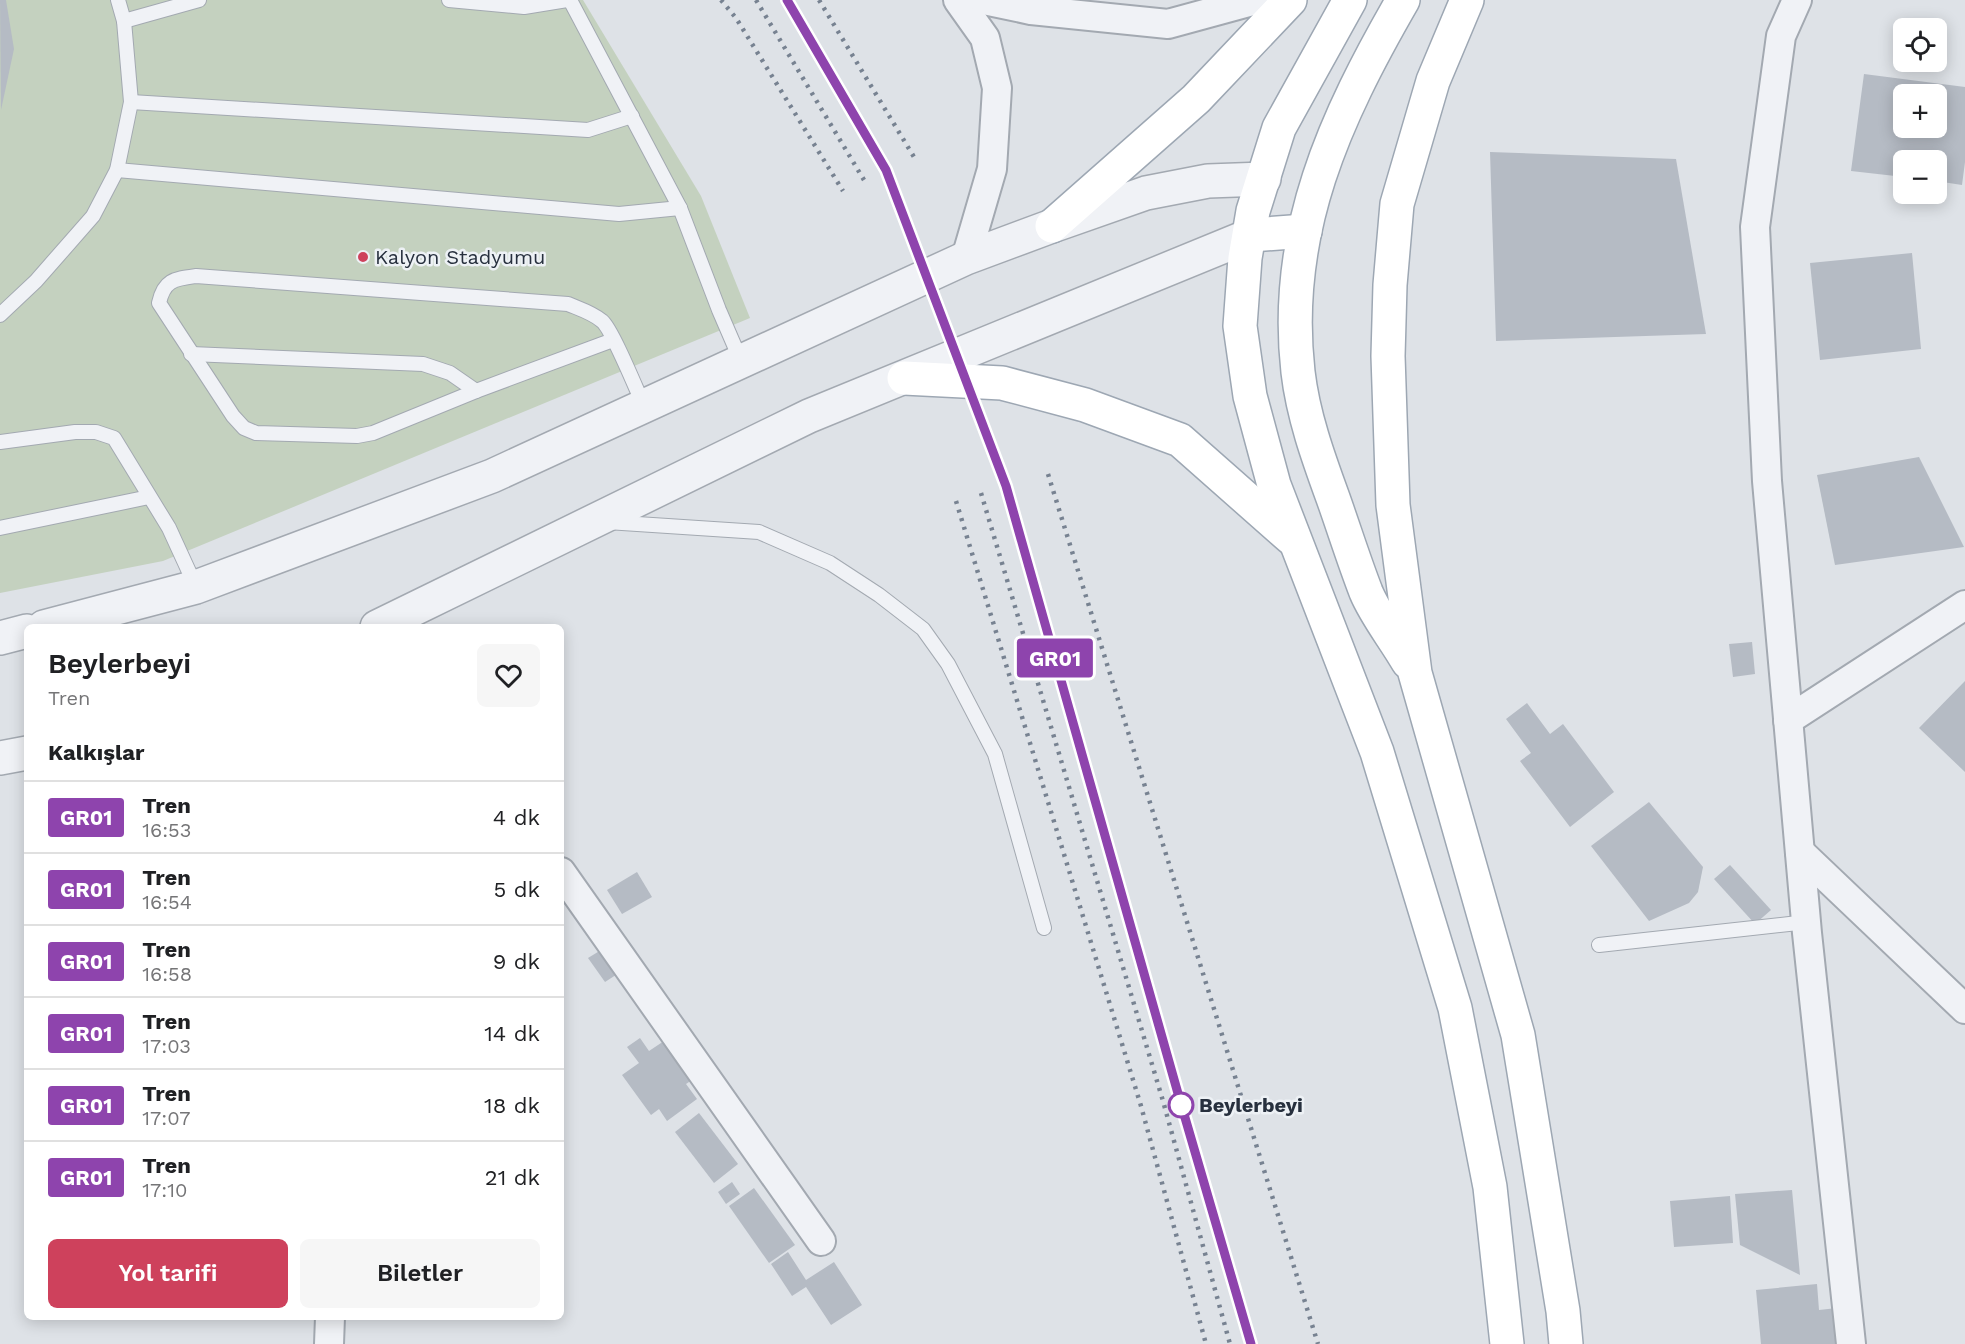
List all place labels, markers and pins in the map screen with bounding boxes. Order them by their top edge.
place label: Kalyon Stadyumu [375,245,545,269]
marker: Kalyon Stadyumu [356,250,370,264]
marker: Beylerbeyi [1168,1092,1194,1118]
place label: Beylerbeyi [1199,1093,1303,1117]

